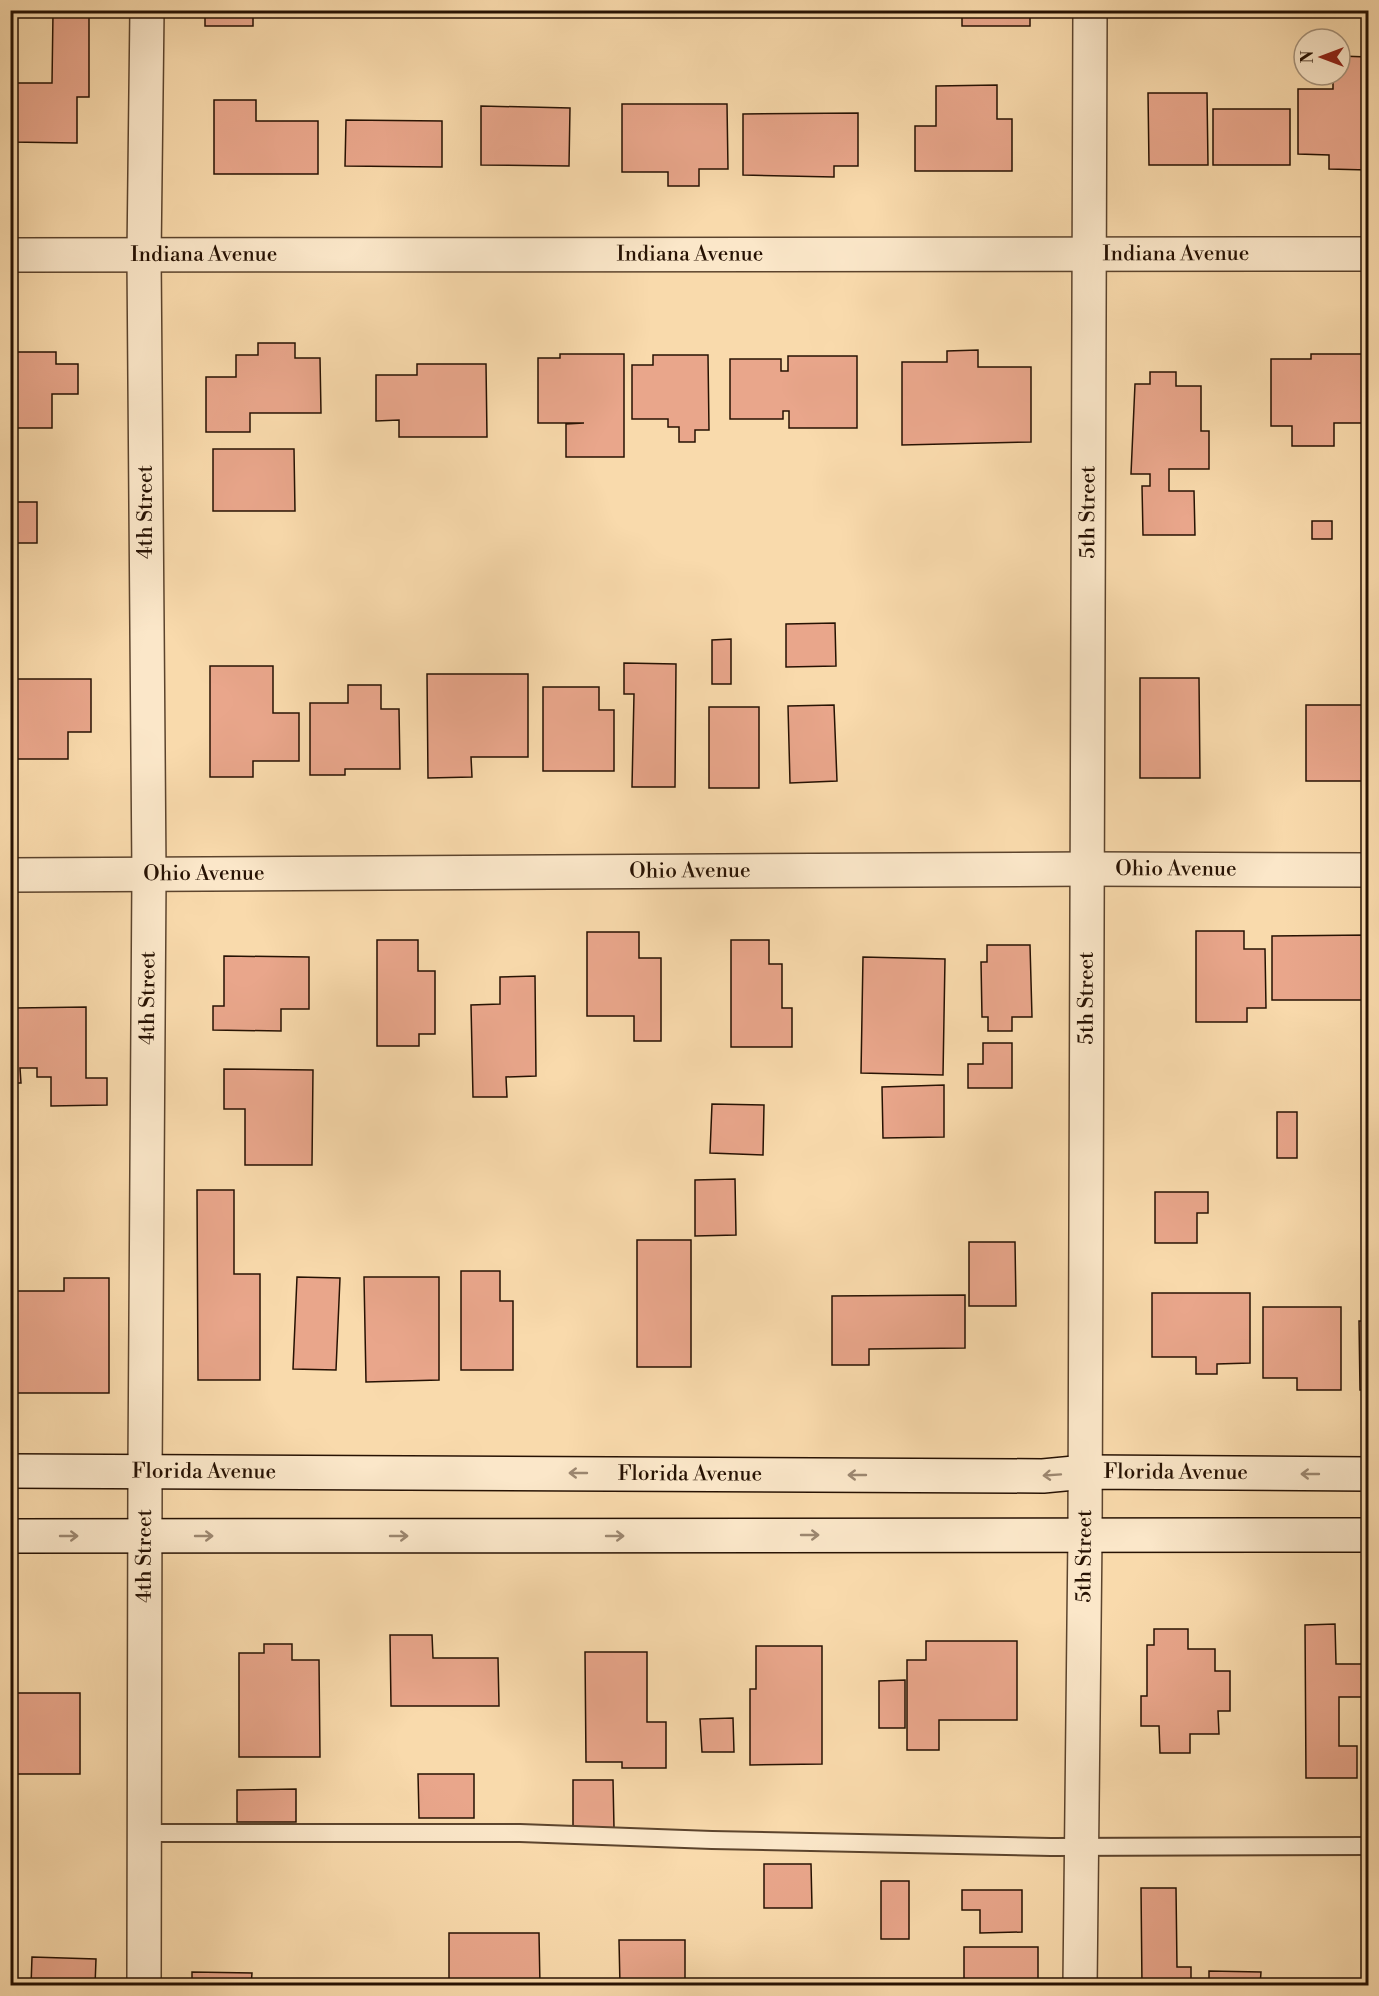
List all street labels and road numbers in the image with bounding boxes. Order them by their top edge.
street label: Indiana Avenue [617,241,763,268]
street label: Indiana Avenue [1103,241,1249,267]
street label: Indiana Avenue [131,242,277,268]
street label: 4th Street [133,464,159,559]
street label: 5th Street [1075,465,1102,559]
street label: Ohio Avenue [1115,856,1237,883]
street label: Ohio Avenue [629,858,751,885]
street label: Ohio Avenue [143,861,265,887]
street label: 4th Street [135,950,161,1045]
street label: 5th Street [1074,951,1100,1045]
street label: Florida Avenue [132,1459,276,1485]
street label: Florida Avenue [1103,1459,1248,1486]
street label: Florida Avenue [618,1461,762,1488]
street label: 4th Street [132,1508,158,1603]
street label: 5th Street [1071,1509,1098,1603]

